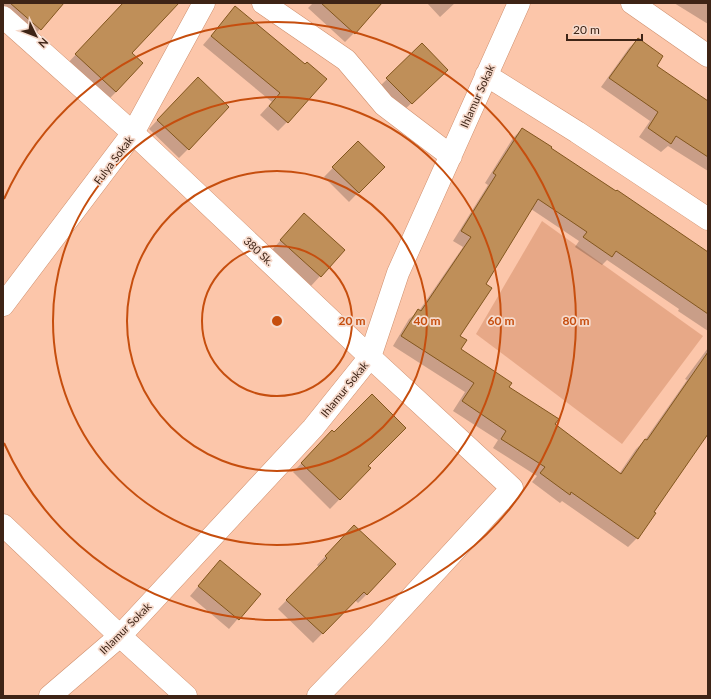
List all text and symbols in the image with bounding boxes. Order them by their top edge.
north arrow [16,16,56,56]
scale bar [567,16,642,42]
text: 20 m [573,22,600,37]
text: N [36,36,51,51]
street label: Ihlamur Sokak [457,62,497,130]
street label: Fulya Sokak [91,133,136,187]
street label: 380 Sk. [241,234,277,268]
text: 20 m [339,313,365,328]
text: 40 m [414,313,440,328]
text: 60 m [488,313,514,328]
text: 80 m [563,313,589,328]
centre of rings [270,314,284,328]
street label: Ihlamur Sokak [318,358,371,419]
street label: Ihlamur Sokak [96,599,154,657]

